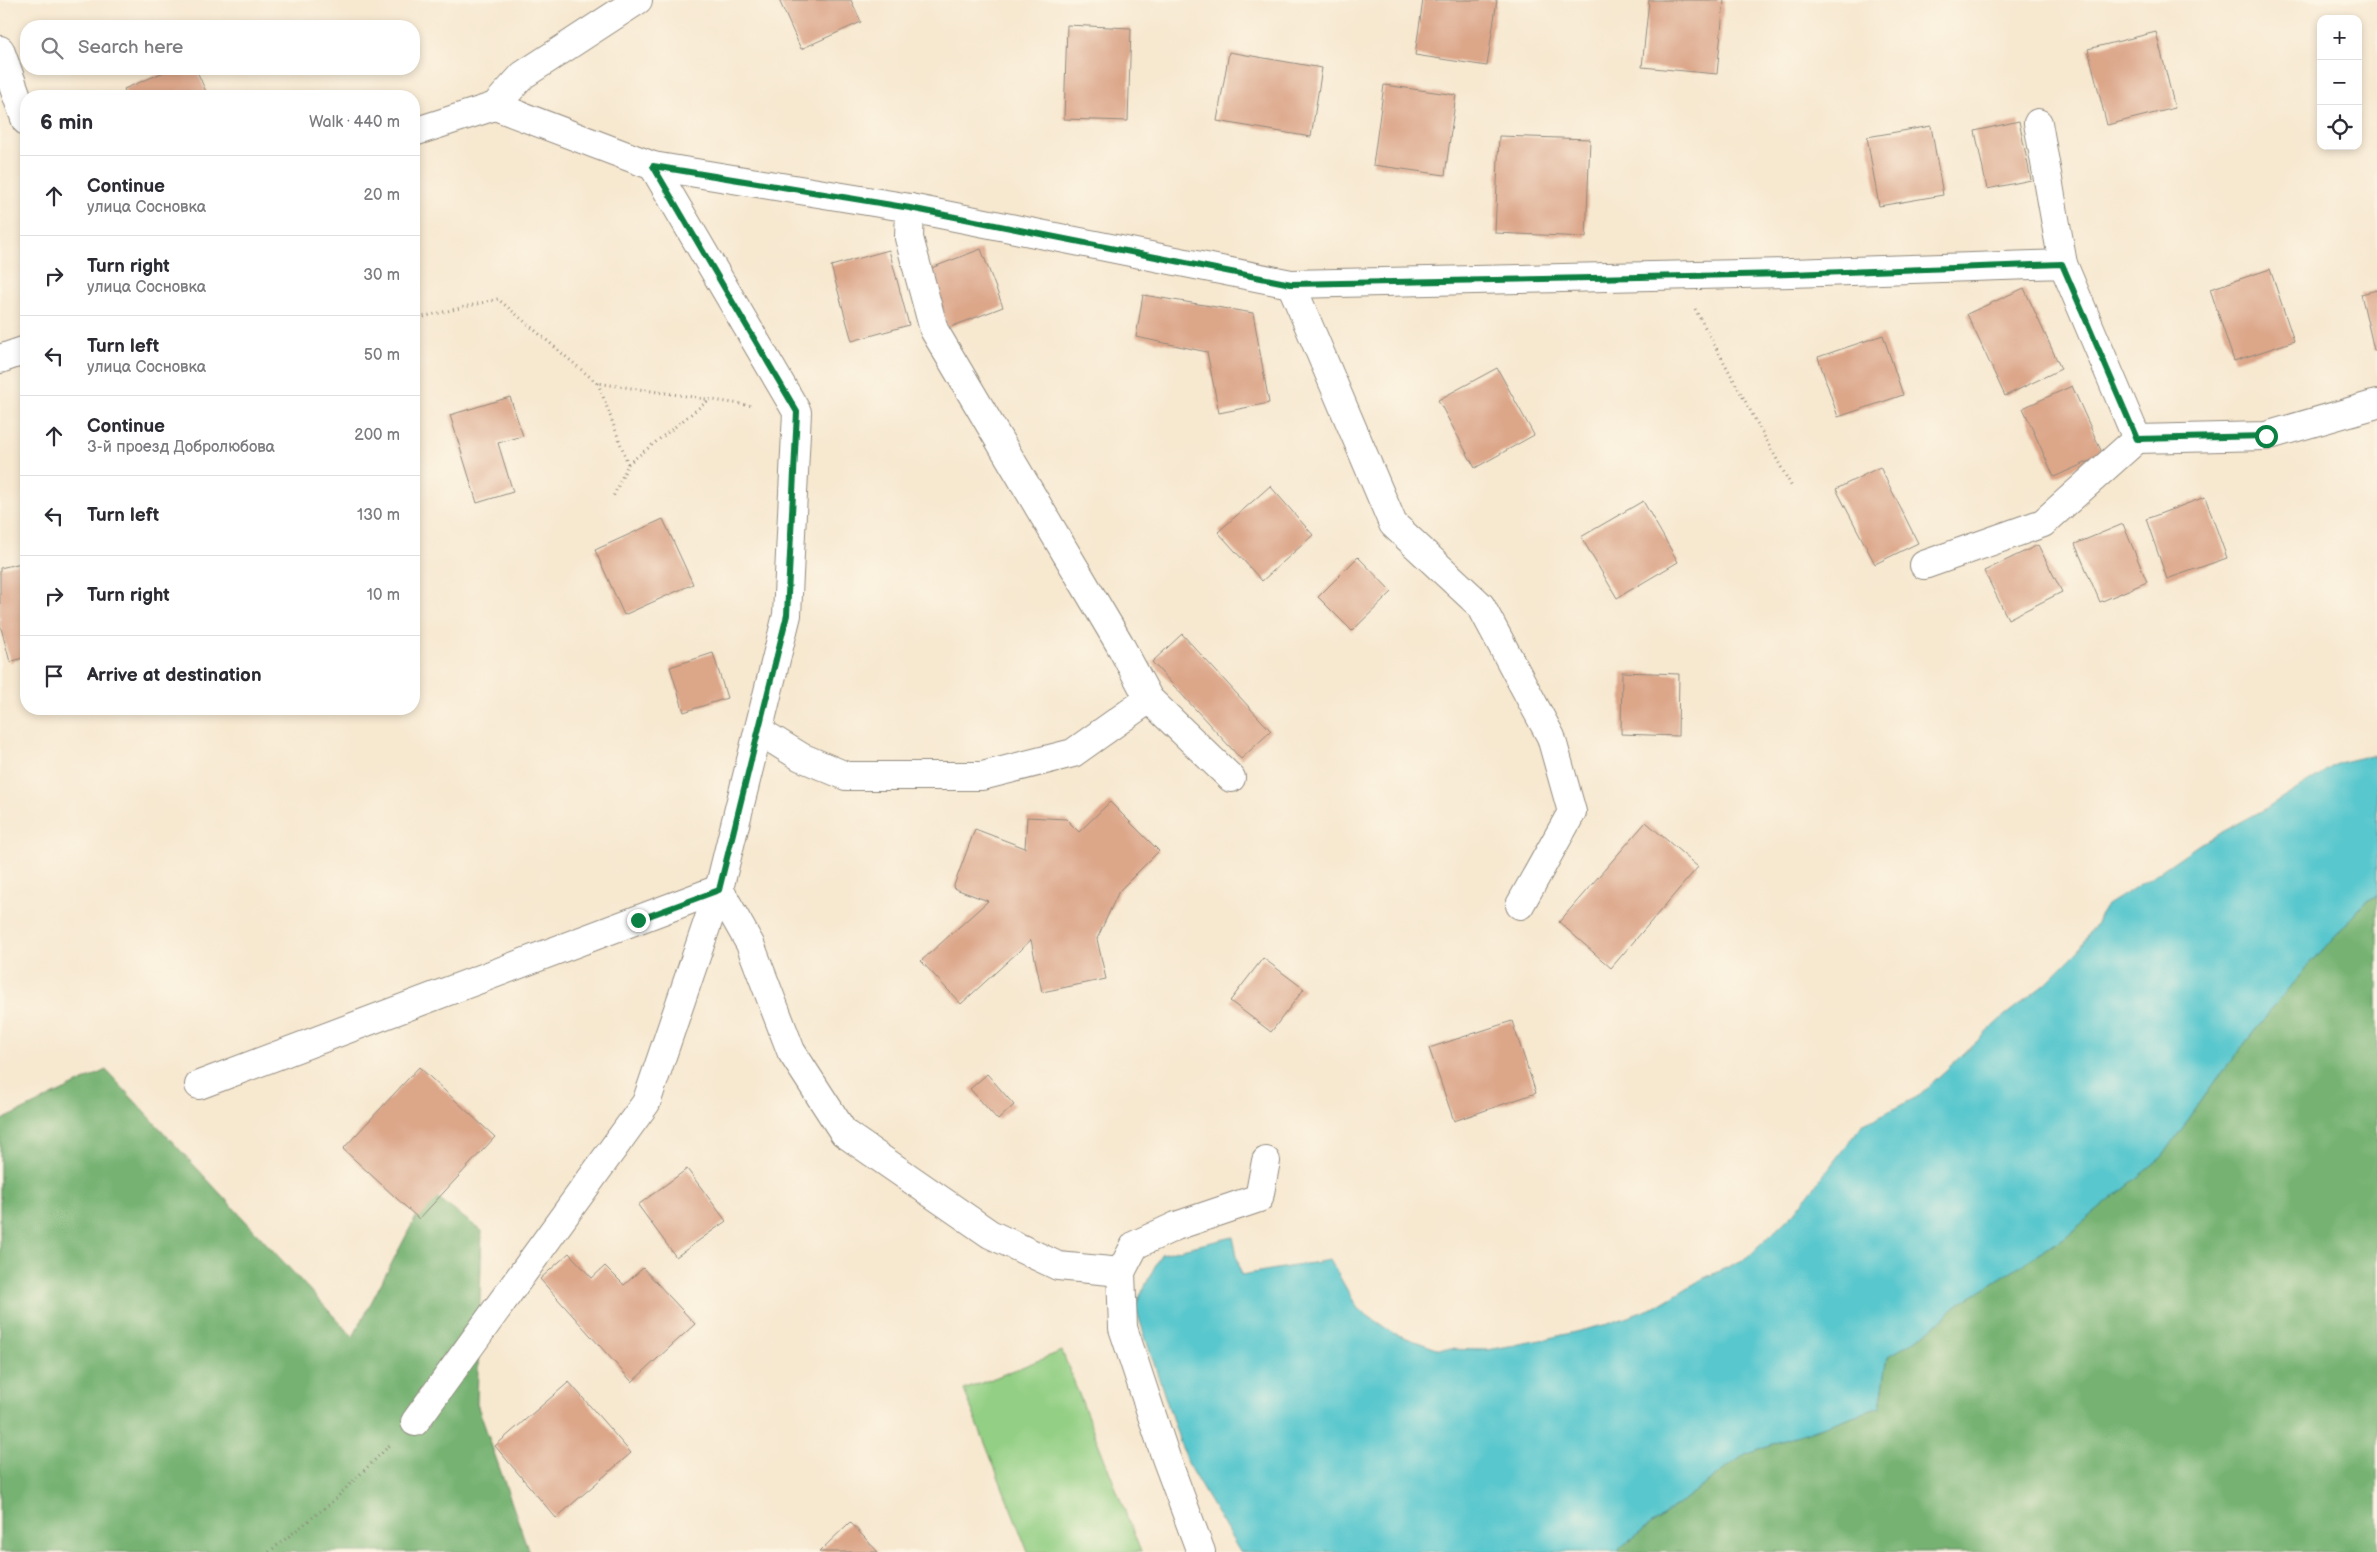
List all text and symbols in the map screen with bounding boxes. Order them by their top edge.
map controls [2317,15,2362,150]
button: + [2317,15,2362,60]
search box [20,20,420,75]
icon: search [38,34,66,62]
text: Search here [78,36,183,59]
button: − [2317,60,2362,105]
button: locate [2317,105,2362,150]
text: 6 min [40,110,93,135]
text: Walk · 440 m [309,113,400,132]
text: Continue [87,175,165,198]
icon: ahead [40,182,68,210]
text: 20 m [364,186,400,205]
text: улица Сосновка [87,198,206,217]
text: Turn right [87,255,170,278]
icon: right [40,262,68,290]
text: 30 m [363,266,400,285]
text: улица Сосновка [87,278,206,297]
text: Turn left [87,335,159,358]
icon: left [40,342,68,370]
text: 50 m [364,346,400,365]
text: улица Сосновка [87,358,206,377]
text: Continue [87,415,165,438]
icon: ahead [40,422,68,450]
route start [2255,425,2278,448]
text: 200 m [354,426,400,445]
text: 3-й проезд Добролюбова [87,438,275,457]
icon: left [40,502,68,530]
text: Turn left [87,504,159,527]
text: 130 m [357,506,400,525]
icon: right [40,582,68,610]
text: Turn right [87,584,170,607]
text: 10 m [367,586,400,605]
icon: arrive [40,662,68,690]
text: Arrive at destination [87,664,262,687]
route end [627,909,650,932]

